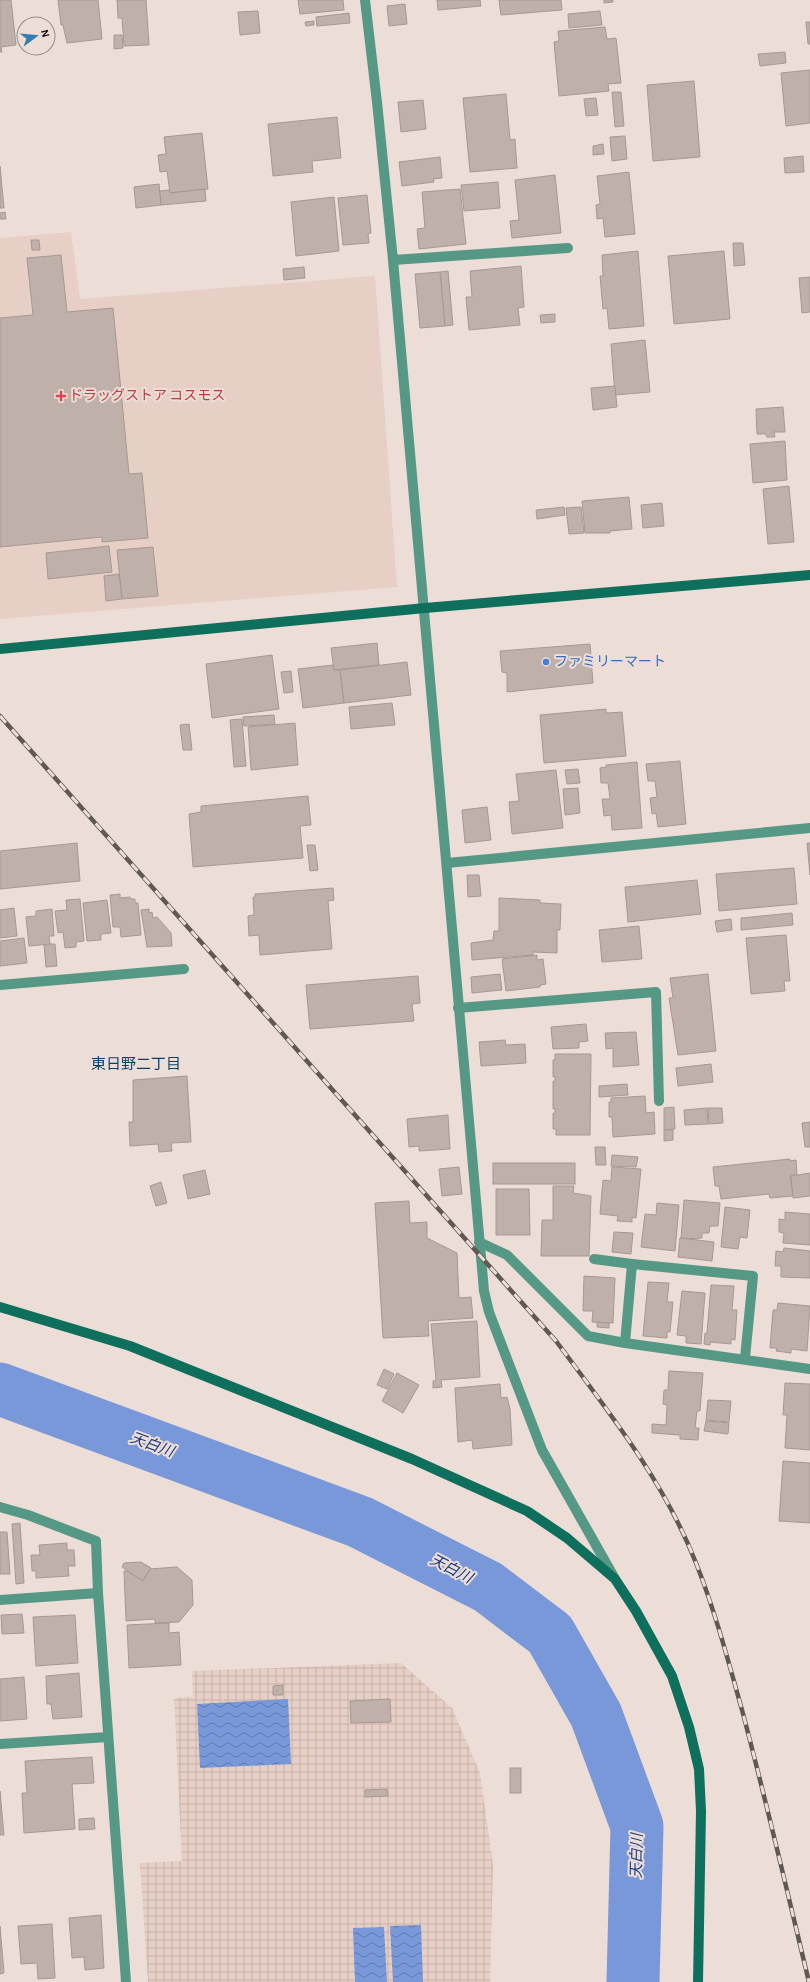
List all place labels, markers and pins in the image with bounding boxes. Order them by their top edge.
place label: ドラッグストア コスモス [69,388,225,403]
marker: ドラッグストア コスモス [56,391,66,401]
place label: ファミリーマート [554,655,666,669]
marker: ファミリーマート [541,657,551,667]

